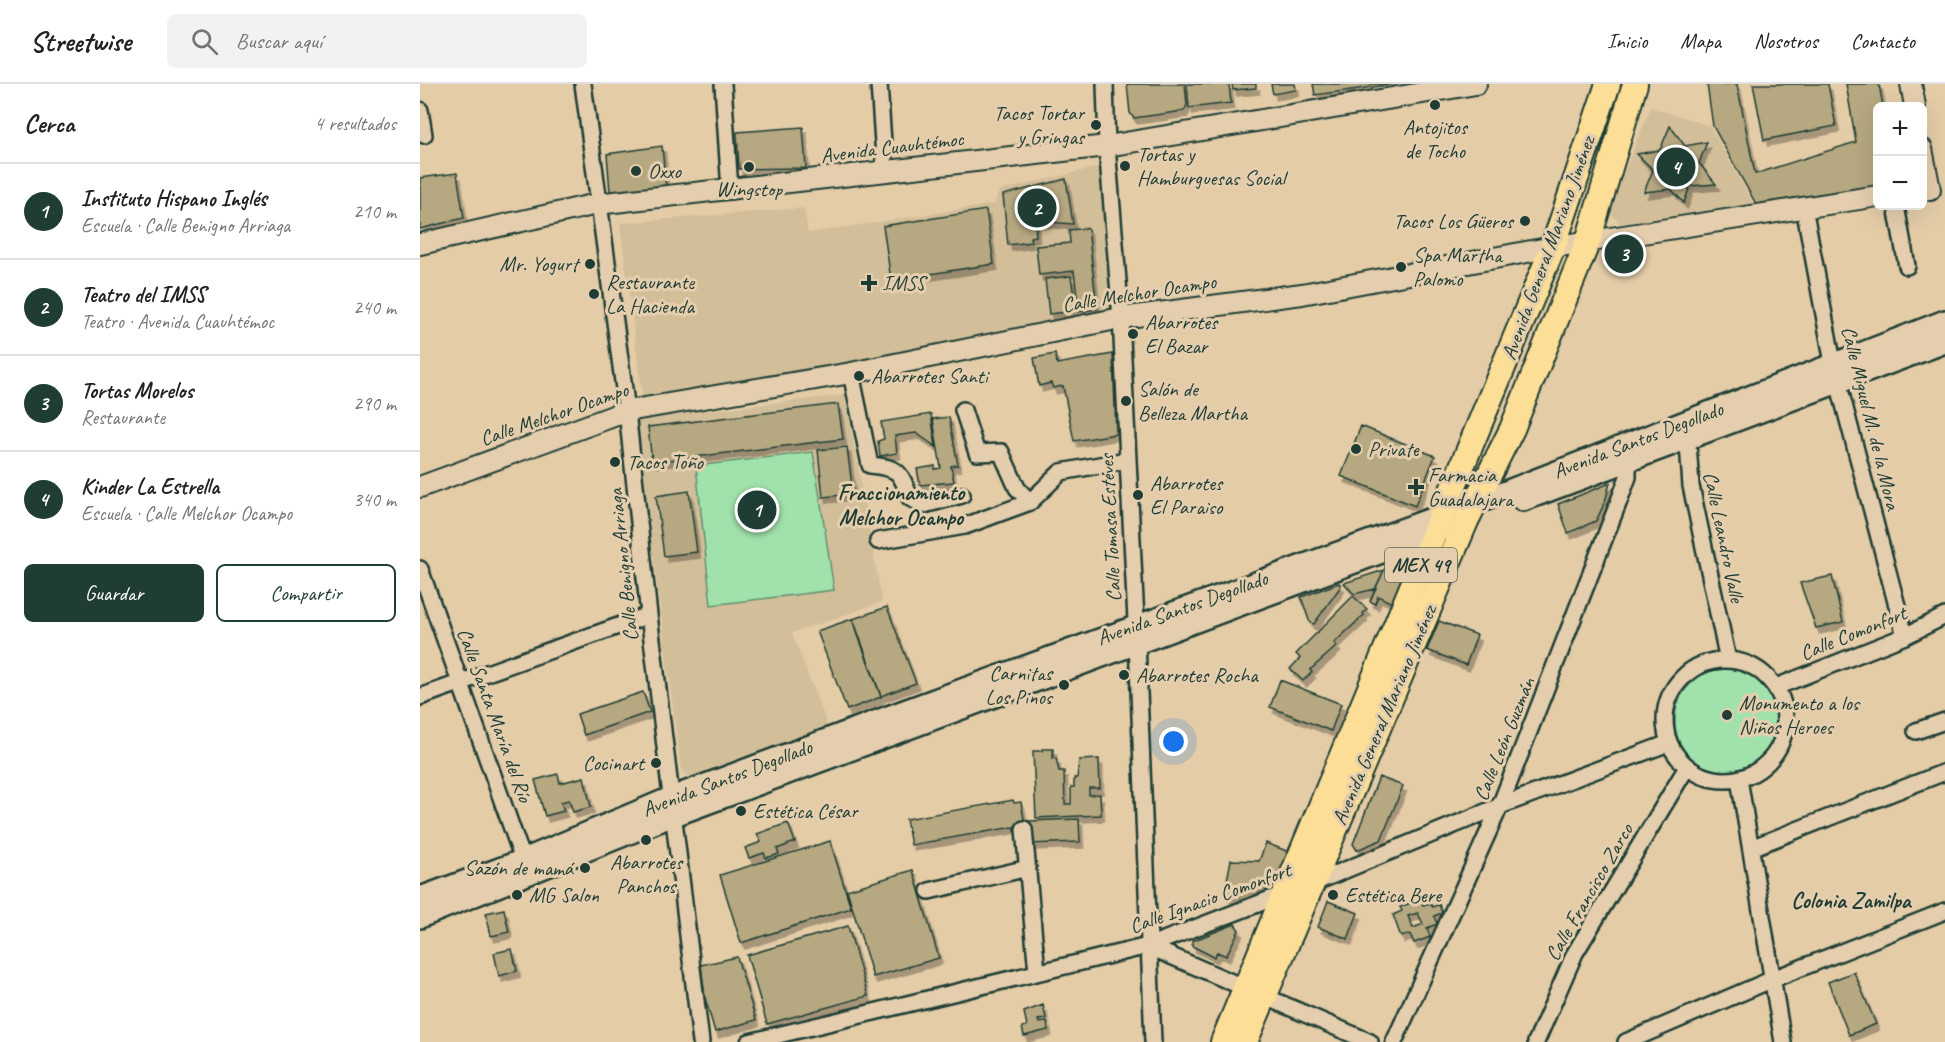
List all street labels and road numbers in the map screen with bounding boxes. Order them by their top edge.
street label: Avenida Cuauhtémoc [819,125,967,169]
street label: Avenida General Mariano Jiménez [1495,131,1601,363]
street label: Calle Melchor Ocampo [1060,268,1219,318]
street label: Calle Miguel M. de la Mora [1836,323,1907,514]
street label: Calle Melchor Ocampo [476,376,633,452]
street label: Avenida Santos Degollado [1549,395,1728,484]
street label: Calle Tomasa Estéves [1093,452,1127,602]
street label: Calle Leandro Valle [1697,469,1751,607]
street label: Calle Benigno Arriaga [602,486,644,642]
road number: MEX 49 [1385,548,1457,582]
street label: Avenida Santos Degollado [1093,564,1272,651]
street label: Avenida General Mariano Jiménez [1326,599,1443,829]
street label: Calle Comonfort [1796,599,1912,666]
street label: Calle Santa María del Río [451,624,539,807]
street label: Calle León Guzmán [1467,673,1541,805]
street label: Avenida Santos Degollado [638,733,817,822]
street label: Calle Francisco Zarco [1539,817,1640,965]
street label: Calle Ignacio Comonfort [1126,856,1296,939]

